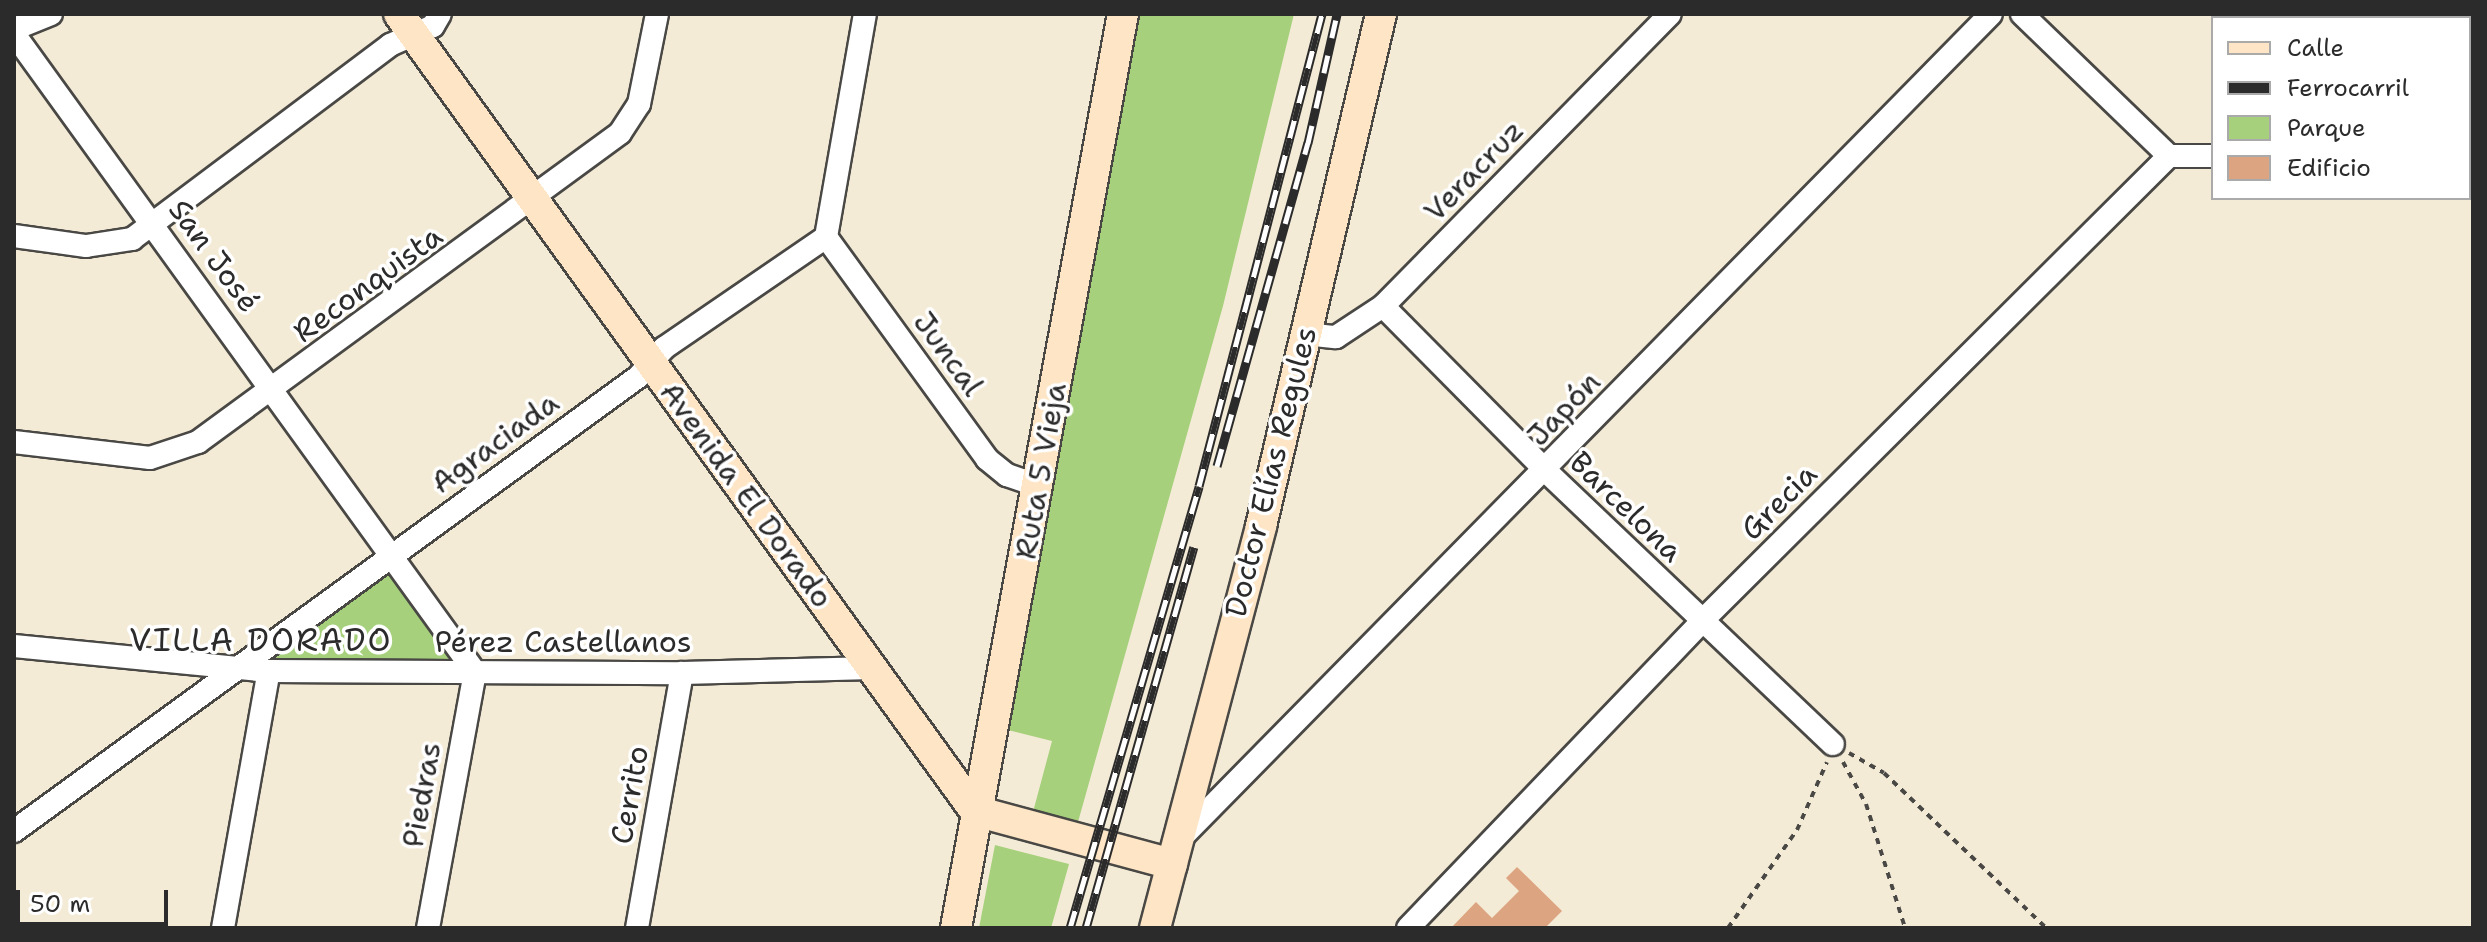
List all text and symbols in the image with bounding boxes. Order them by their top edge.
legend [2211,16,2471,200]
text: Calle [2287,32,2344,64]
text: Ferrocarril [2287,72,2409,104]
text: Parque [2287,112,2366,144]
street label: Veracruz [1417,113,1531,229]
text: Edificio [2287,152,2371,184]
street label: San José [161,193,267,319]
street label: Reconquista [286,218,450,350]
street label: Juncal [905,305,991,403]
street label: Doctor Elías Regules [1218,323,1324,621]
street label: Japón [1520,364,1608,454]
street label: Avenida El Dorado [652,375,840,615]
street label: Ruta 5 Vieja [1008,380,1074,562]
street label: Agraciada [424,385,566,501]
street label: Barcelona [1562,444,1690,570]
street label: Grecia [1733,456,1825,548]
district label: VILLA DORADO [129,621,393,659]
street label: Pérez Castellanos [434,624,692,660]
street label: Piedras [395,740,449,850]
street label: Cerrito [604,743,656,847]
scale bar [20,874,172,924]
text: 50 m [30,888,90,920]

